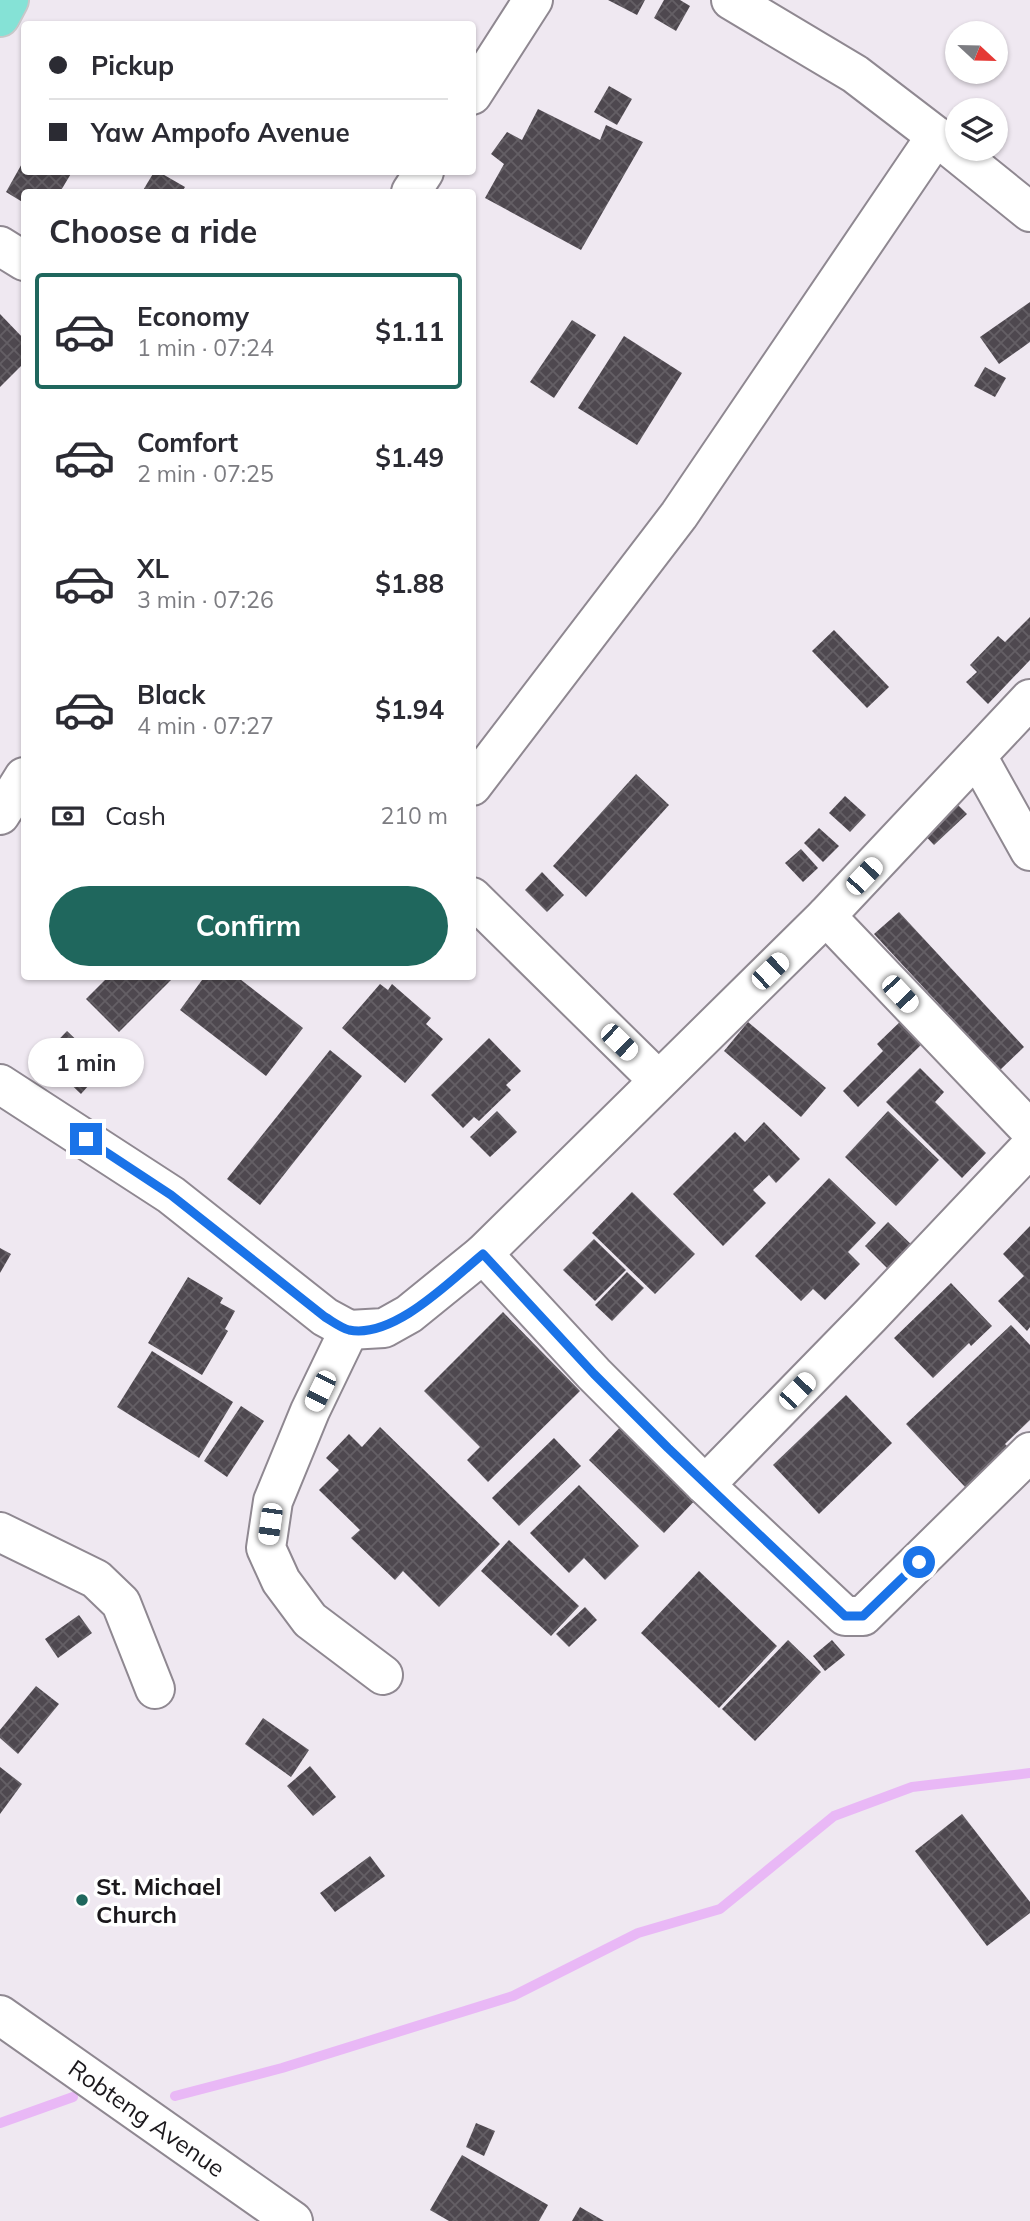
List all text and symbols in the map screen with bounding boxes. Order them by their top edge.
north arrow [945,21,1008,84]
map controls [945,21,1008,161]
text: Pickup [91,49,174,82]
button: layers [945,98,1008,161]
text: Yaw Ampofo Avenue [91,116,350,149]
text: Choose a ride [49,211,257,251]
icon: car [53,300,116,363]
text: Economy [137,300,249,333]
text: $1.11 [375,315,444,348]
text: 1 min · 07:24 [137,333,274,362]
icon: car [53,426,116,489]
text: Comfort [137,426,238,459]
text: $1.49 [375,441,444,474]
text: 2 min · 07:25 [137,459,274,488]
icon: car [53,552,116,615]
text: XL [137,552,169,585]
text: $1.88 [375,567,444,600]
text: 3 min · 07:26 [137,585,274,614]
icon: car [53,678,116,741]
text: Black [137,678,205,711]
text: $1.94 [375,693,444,726]
text: 4 min · 07:27 [137,711,274,740]
icon: cash [49,797,87,835]
text: Cash [105,799,166,832]
text: 210 m [380,801,448,830]
car [842,853,887,899]
button: Confirm [49,886,448,966]
car [748,949,793,993]
car [878,971,923,1017]
car [597,1020,642,1064]
callout: 1 min [28,1038,144,1086]
text: 1 min [56,1048,116,1077]
route end [70,1123,102,1155]
car [302,1368,339,1414]
car [775,1369,820,1413]
car [257,1502,284,1546]
route start [903,1546,935,1578]
place label: St. Michael Church [96,1871,221,1929]
marker: St. Michael Church [74,1892,90,1908]
street label: Robteng Avenue [63,2053,231,2183]

